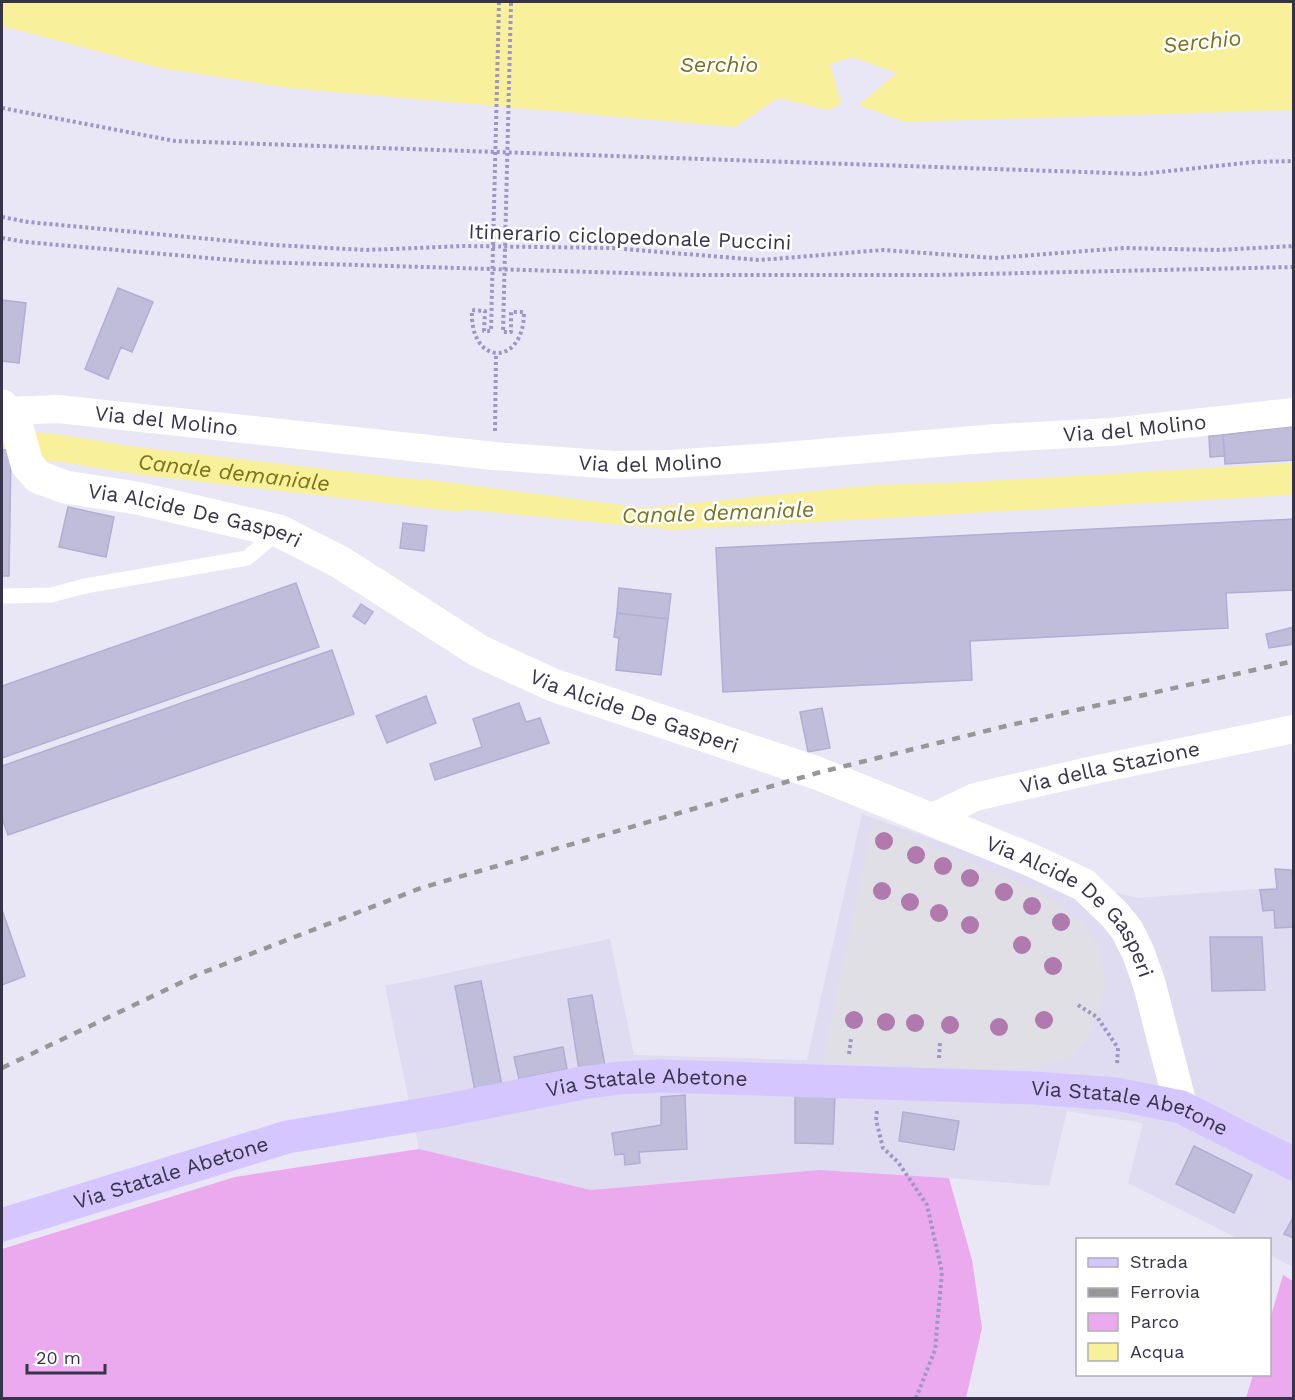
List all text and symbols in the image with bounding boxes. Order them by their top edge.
water label: Serchio [1162,25,1242,58]
water label: Serchio [680,52,758,77]
street label: Itinerario ciclopedonale Puccini [468,218,792,255]
street label: Via del Molino [93,400,239,440]
street label: Via del Molino [1062,409,1208,447]
street label: Via del Molino [577,447,723,477]
water label: Canale demaniale [137,449,331,496]
street label: Via Alcide De Gasperi [86,478,306,552]
water label: Canale demaniale [621,497,815,528]
street label: Via Alcide De Gasperi [526,663,742,758]
street label: Via della Stazione [1017,736,1202,798]
street label: Via Alcide De Gasperi [982,830,1159,981]
street label: Via Statale Abetone [544,1063,748,1102]
street label: Via Statale Abetone [1030,1075,1232,1141]
street label: Via Statale Abetone [71,1130,271,1214]
legend [1076,1238,1271,1376]
text: Strada [1130,1251,1188,1272]
text: Ferrovia [1130,1281,1200,1302]
text: Parco [1130,1311,1179,1332]
scale bar [27,1337,105,1375]
text: Acqua [1130,1341,1184,1362]
text: 20 m [36,1347,81,1368]

